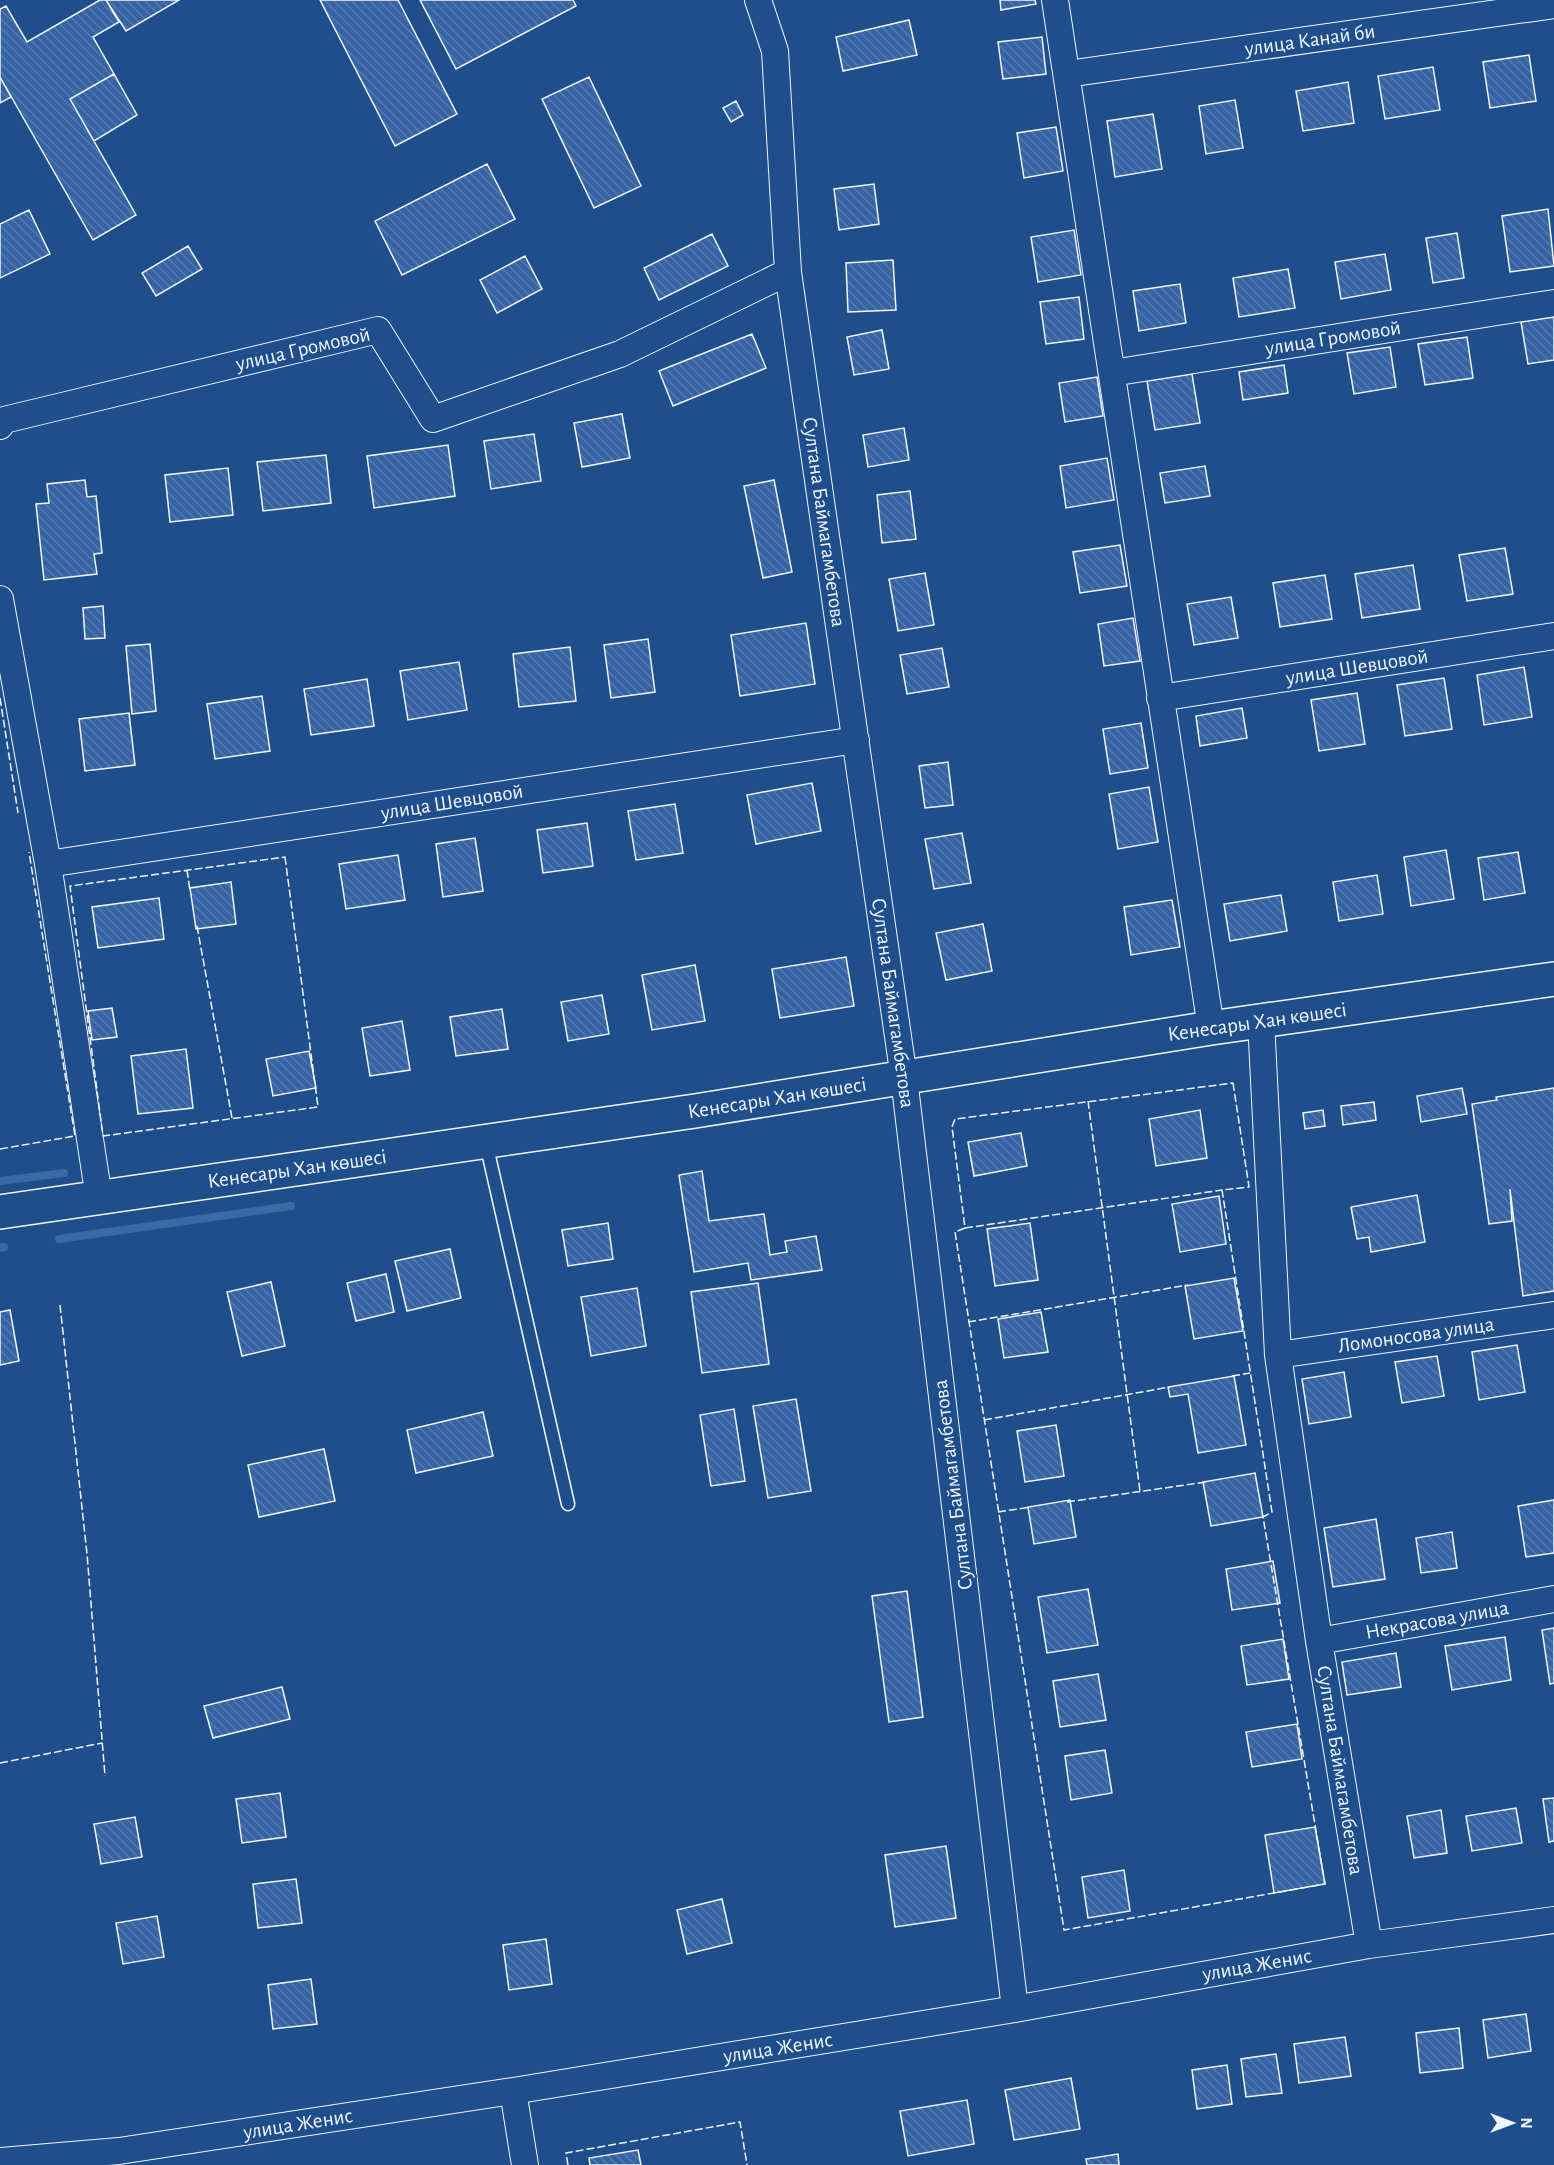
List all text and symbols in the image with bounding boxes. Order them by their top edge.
street label: улица Канай би [1242,20,1377,60]
street label: улица Громовой [1263,317,1402,359]
street label: улица Громовой [233,323,372,375]
street label: Султана Баймагамбетова [799,416,849,629]
street label: улица Шевцовой [1283,645,1430,689]
street label: улица Шевцовой [378,780,525,824]
street label: Султана Баймагамбетова [868,897,918,1110]
street label: Кенесары Хан көшесі [1166,999,1348,1045]
street label: Кенесары Хан көшесі [686,1073,868,1123]
street label: Кенесары Хан көшесі [206,1146,388,1192]
street label: Ломоносова улица [1337,1314,1496,1356]
street label: Султана Баймагамбетова [930,1378,976,1591]
street label: Некрасова улица [1364,1597,1511,1643]
street label: Султана Баймагамбетова [1313,1664,1367,1877]
street label: улица Женис [1200,1945,1313,1985]
street label: улица Женис [721,2029,834,2067]
north arrow [1482,2093,1542,2153]
street label: улица Женис [241,2105,354,2143]
text: N [1518,2117,1534,2129]

